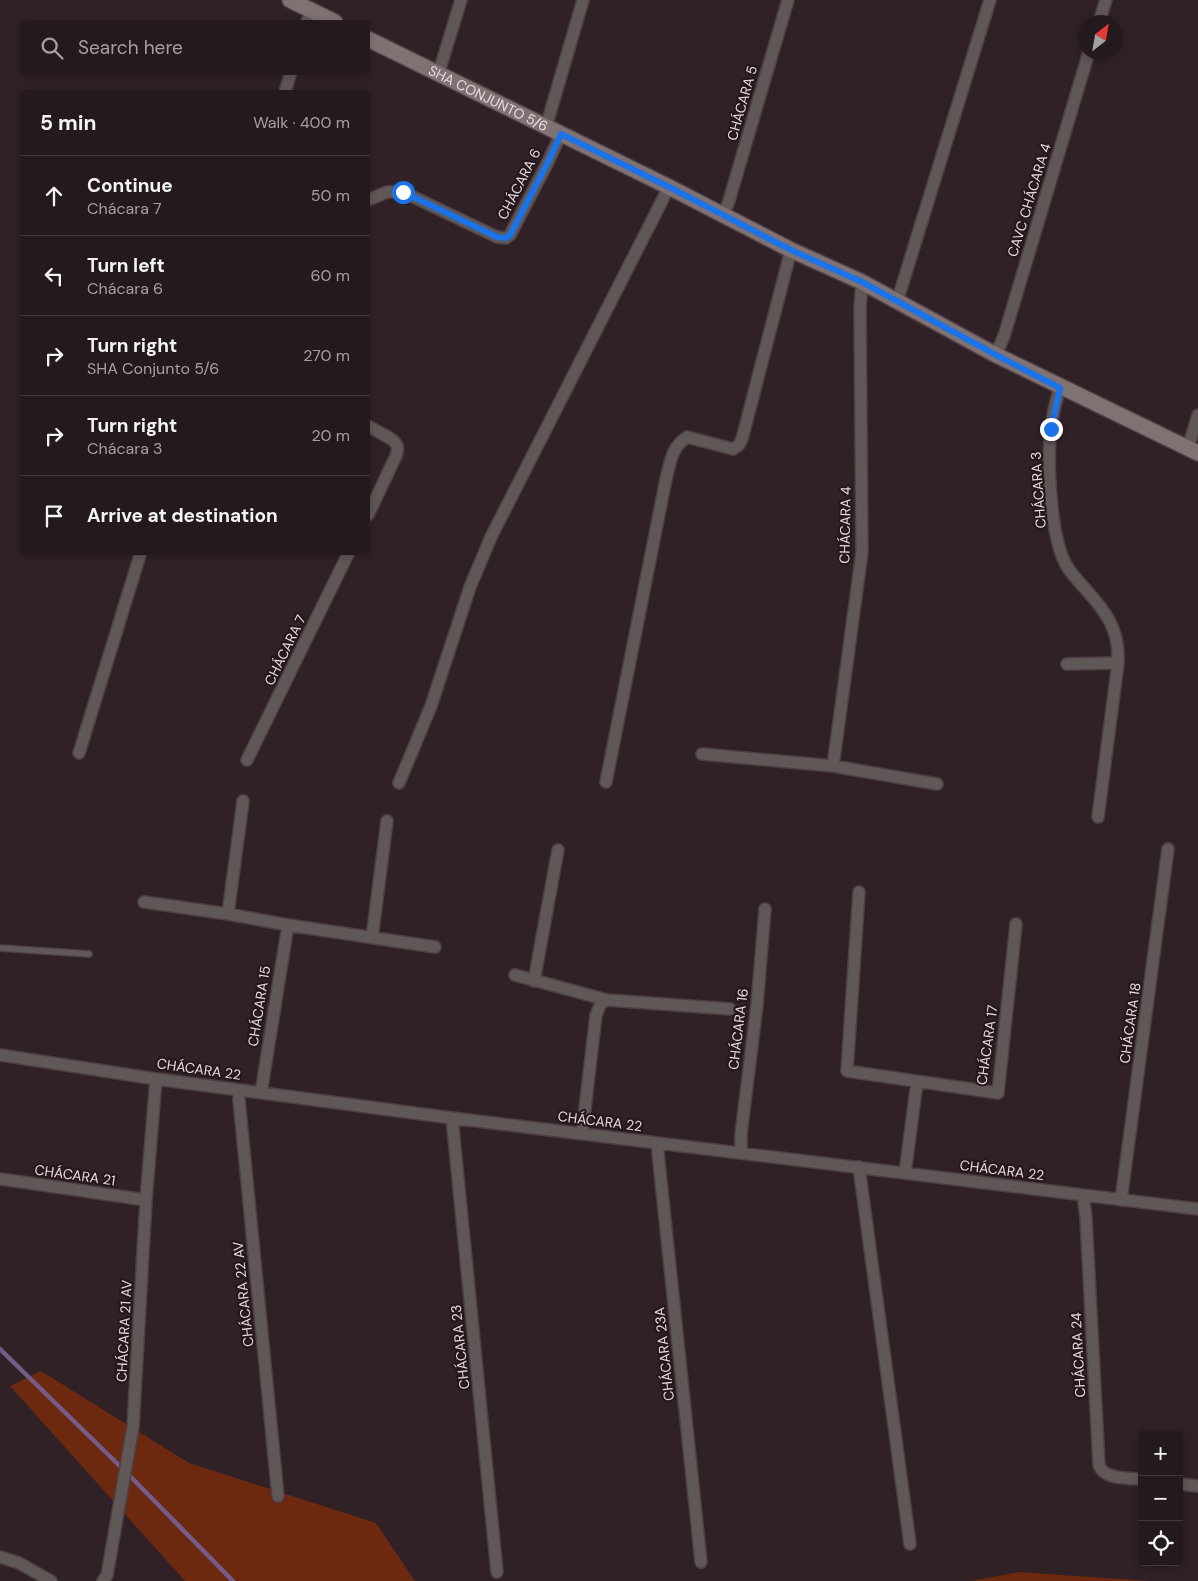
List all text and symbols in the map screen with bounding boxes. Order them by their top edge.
north arrow [1078,15,1123,60]
search box [20,20,370,75]
icon: search [38,34,66,62]
text: Search here [78,35,183,60]
street label: SHA CONJUNTO 5/6 [425,61,551,135]
street label: CHÁCARA 5 [723,63,761,143]
text: 5 min [40,109,96,137]
text: Walk · 400 m [253,112,350,133]
street label: CAVC CHÁCARA 4 [1003,141,1055,259]
street label: CHÁCARA 6 [493,145,545,223]
text: Continue [87,173,173,198]
route start [392,181,415,204]
icon: ahead [40,182,68,210]
text: 50 m [311,185,350,206]
text: Chácara 7 [87,198,162,219]
text: Turn left [87,253,165,278]
icon: left [40,262,68,290]
text: 60 m [310,265,350,286]
text: Chácara 6 [87,278,163,299]
text: Turn right [87,333,177,358]
icon: right [40,342,68,370]
text: 270 m [303,345,350,366]
text: SHA Conjunto 5/6 [87,358,219,379]
text: Turn right [87,413,177,438]
route end [1040,418,1063,441]
icon: right [40,422,68,450]
text: 20 m [311,425,350,446]
text: Chácara 3 [87,438,163,459]
street label: CHÁCARA 3 [1026,451,1050,529]
street label: CHÁCARA 4 [835,486,855,564]
icon: arrive [40,502,68,530]
text: Arrive at destination [87,503,278,528]
street label: CHÁCARA 7 [260,612,310,688]
street label: CHÁCARA 15 [244,964,274,1048]
street label: CHÁCARA 18 [1115,981,1145,1065]
street label: CHÁCARA 16 [724,987,752,1071]
street label: CHÁCARA 17 [972,1004,1002,1086]
street label: CHÁCARA 22 [156,1054,242,1084]
street label: CHÁCARA 22 [557,1107,643,1135]
street label: CHÁCARA 22 [959,1156,1045,1184]
street label: CHÁCARA 21 [34,1160,116,1190]
street label: CHÁCARA 22 AV [228,1240,257,1348]
street label: CHÁCARA 21 AV [112,1279,136,1383]
street label: CHÁCARA 23 [447,1304,473,1390]
street label: CHÁCARA 23A [650,1306,678,1402]
street label: CHÁCARA 24 [1067,1312,1089,1398]
map controls [1138,1431,1183,1566]
button: + [1138,1431,1183,1476]
button: − [1138,1476,1183,1521]
button: locate [1138,1521,1183,1566]

